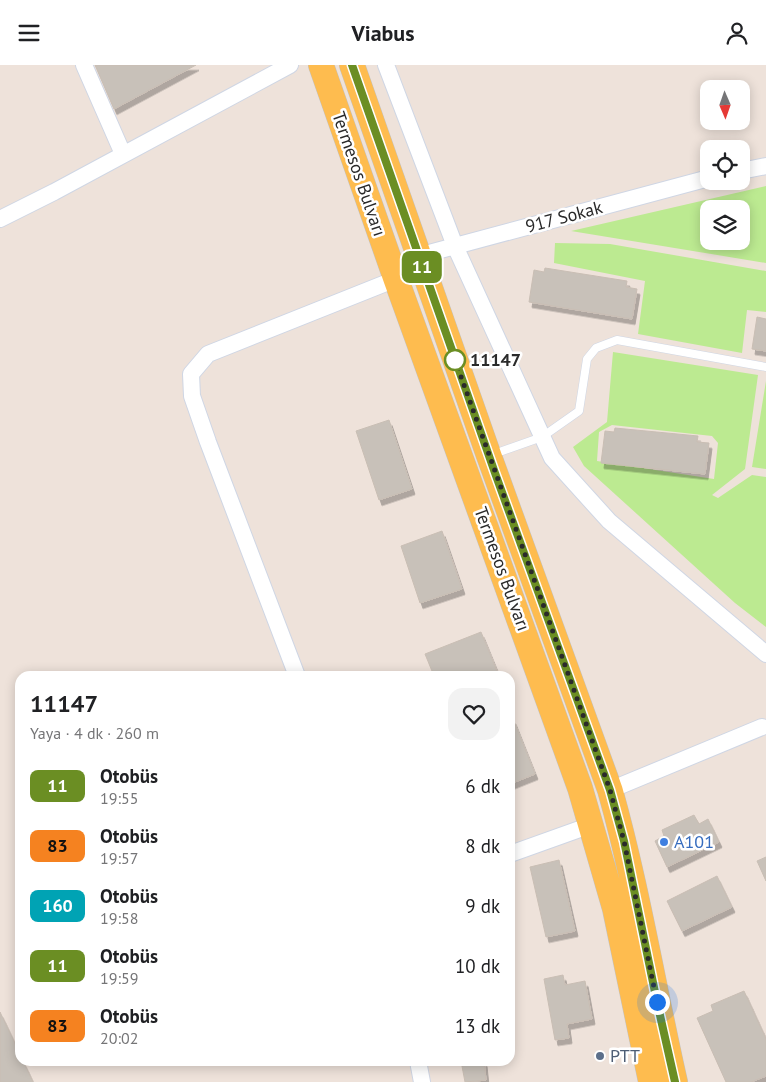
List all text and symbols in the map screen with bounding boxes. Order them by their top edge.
icon: menu [15,19,43,47]
text: Viabus [352,19,415,47]
icon: person [723,19,751,47]
north arrow [700,80,750,130]
map controls [700,80,750,250]
street label: Termesos Bulvarı [327,108,392,239]
button: locate [700,140,750,190]
street label: 917 Sokak [523,195,605,238]
button: layers [700,200,750,250]
line badge: 11 [400,251,444,283]
text: 11 [412,255,432,278]
place label: 11147 [470,348,521,371]
marker: 11147 [444,349,466,371]
street label: Termesos Bulvarı [469,504,536,634]
text: 11147 [30,688,98,719]
button: heart [448,688,500,740]
text: Yaya · 4 dk · 260 m [30,723,159,743]
text: Otobüs [100,764,158,788]
text: 11 [47,774,68,797]
text: 6 dk [465,774,500,798]
text: 19:55 [100,788,138,808]
text: Otobüs [100,824,158,848]
place label: A101 [674,830,714,853]
text: 83 [47,834,68,857]
text: 8 dk [465,834,500,858]
marker: A101 [658,836,670,848]
text: 19:57 [100,848,138,868]
text: Otobüs [100,884,158,908]
text: 160 [42,894,73,917]
text: 9 dk [465,894,500,918]
text: 19:58 [100,908,138,928]
text: Otobüs [100,944,158,968]
text: 11 [47,954,68,977]
text: 10 dk [455,954,500,978]
text: 19:59 [100,968,138,988]
your location [645,990,670,1015]
text: Otobüs [100,1004,158,1028]
text: 83 [47,1014,68,1037]
text: 13 dk [455,1014,500,1038]
text: 20:02 [100,1028,138,1048]
place label: PTT [610,1044,640,1067]
marker: PTT [594,1050,606,1062]

